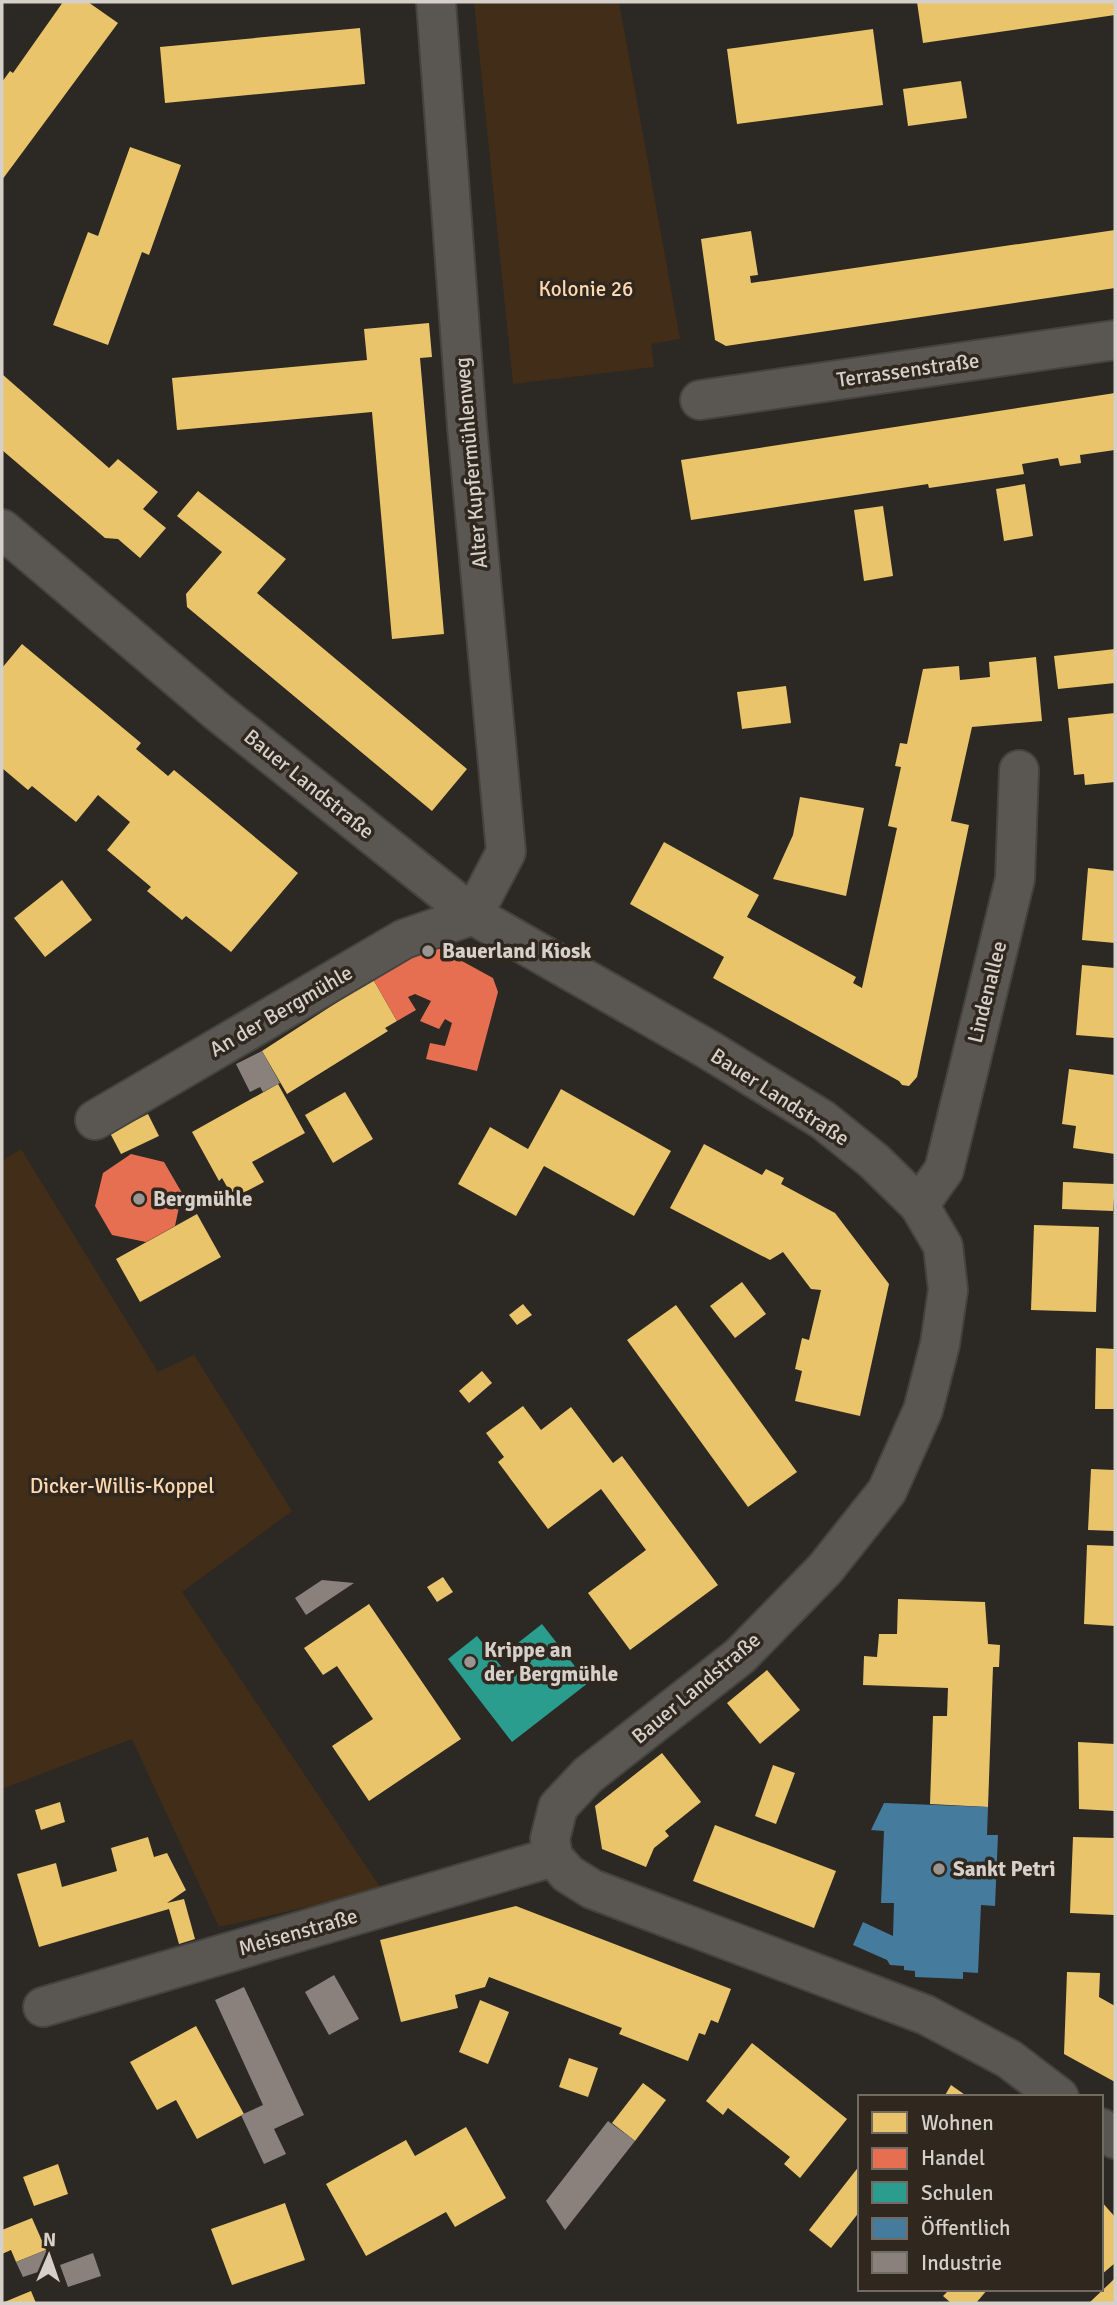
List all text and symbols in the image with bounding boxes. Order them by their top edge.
park label: Kolonie 26 [539,276,633,302]
street label: Terrassenstraße [835,347,981,393]
street label: Alter Kupfermühlenweg [449,356,493,570]
street label: Bauer Landstraße [239,724,379,844]
place label: Bauerland Kiosk [442,938,591,964]
street label: Lindenallee [962,938,1012,1046]
marker: Bauerland Kiosk [420,943,436,959]
street label: An der Bergmühle [205,960,357,1062]
street label: Bauer Landstraße [706,1043,854,1151]
place label: Bergmühle [153,1186,252,1212]
marker: Bergmühle [131,1191,147,1207]
park label: Dicker-Willis-Koppel [30,1473,214,1499]
street label: Bauer Landstraße [626,1627,766,1749]
place label: Krippe an der Bergmühle [484,1637,618,1687]
marker: Krippe an der Bergmühle [462,1654,478,1670]
place label: Sankt Petri [953,1856,1056,1882]
marker: Sankt Petri [931,1861,947,1877]
street label: Meisenstraße [235,1903,361,1961]
legend [858,2095,1103,2291]
text: Wohnen [921,2110,994,2136]
text: Handel [921,2145,985,2171]
text: Schulen [921,2180,993,2206]
text: Öffentlich [921,2215,1011,2241]
north arrow [14,2221,84,2291]
text: N [43,2228,57,2252]
text: Industrie [921,2250,1002,2276]

